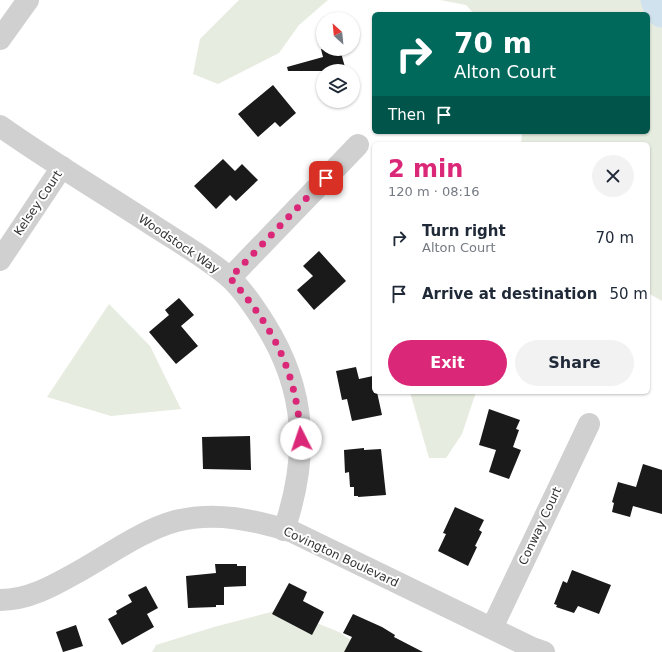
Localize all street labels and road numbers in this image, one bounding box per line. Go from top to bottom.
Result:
street label: Kelsey Court [11,168,65,238]
street label: Woodstock Way [136,212,222,276]
street label: Conway Court [516,485,564,567]
street label: Covington Boulevard [281,524,401,590]

